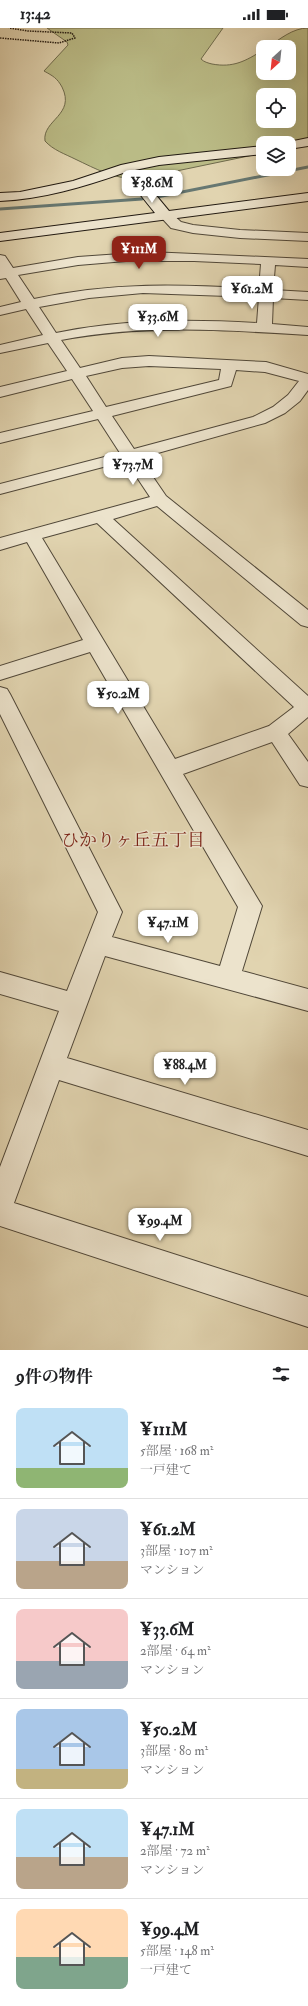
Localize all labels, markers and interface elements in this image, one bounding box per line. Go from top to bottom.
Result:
text: 13:42 [20,5,51,24]
north arrow [256,40,296,80]
map controls [256,40,296,176]
button: locate [256,88,296,128]
button: layers [256,136,296,176]
pin: ¥38.6M [119,170,185,204]
text: ¥38.6M [131,175,173,191]
pin: ¥111M [111,236,167,270]
text: ¥111M [121,241,157,257]
pin: ¥61.2M [219,276,285,310]
text: ¥61.2M [231,281,273,297]
pin: ¥33.6M [125,304,191,338]
text: ¥33.6M [137,309,179,325]
pin: ¥73.7M [100,452,166,486]
text: ¥73.7M [112,457,154,473]
pin: ¥50.2M [85,681,151,715]
text: ¥50.2M [96,686,140,702]
district label: ひかりヶ丘五丁目 [61,829,205,852]
pin: ¥47.1M [135,910,201,944]
text: ¥47.1M [147,915,189,931]
pin: ¥88.4M [152,1052,218,1086]
text: ¥88.4M [163,1057,207,1073]
pin: ¥99.4M [127,1208,193,1242]
text: ¥99.4M [137,1213,183,1229]
icon: filters [270,1363,292,1385]
text: 9件の物件 [16,1366,93,1387]
text: ¥111M [140,1419,187,1440]
icon: home [48,1424,96,1472]
text: 5部屋 · 168 m² [140,1443,213,1459]
text: 一戸建て [140,1462,192,1478]
text: ¥61.2M [140,1519,196,1540]
icon: home [48,1525,96,1573]
text: 3部屋 · 107 m² [140,1543,213,1559]
text: マンション [140,1562,204,1578]
text: ¥33.6M [140,1619,194,1640]
icon: home [48,1625,96,1673]
text: 2部屋 · 64 m² [140,1643,211,1659]
text: マンション [140,1662,204,1678]
text: ¥50.2M [140,1719,197,1740]
icon: home [48,1725,96,1773]
text: 3部屋 · 80 m² [140,1743,208,1759]
text: マンション [140,1762,204,1778]
text: ¥47.1M [140,1819,195,1840]
icon: home [48,1825,96,1873]
text: 2部屋 · 72 m² [140,1843,210,1859]
text: マンション [140,1862,204,1878]
text: ¥99.4M [140,1919,199,1940]
icon: home [48,1925,96,1973]
text: 5部屋 · 148 m² [140,1943,214,1959]
text: 一戸建て [140,1962,192,1978]

